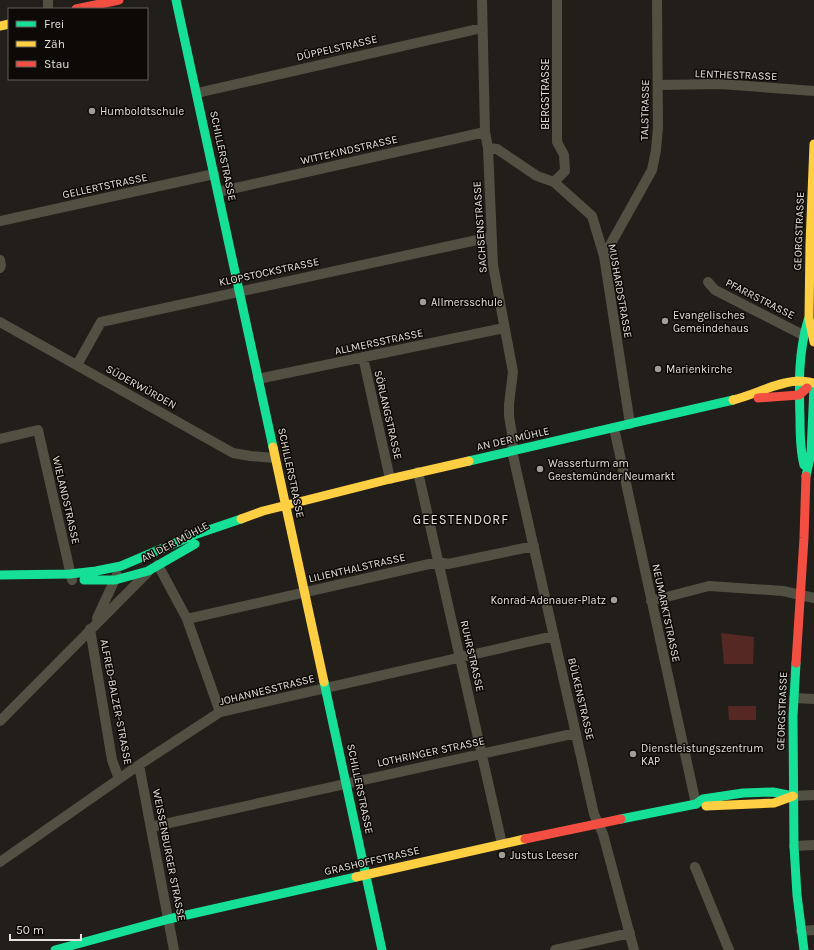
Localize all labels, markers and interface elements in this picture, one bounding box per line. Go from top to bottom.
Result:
legend [8,8,148,80]
text: Frei [44,17,64,31]
street label: DÜPPELSTRASSE [295,31,379,64]
text: Zäh [44,37,65,51]
text: Stau [44,57,70,71]
street label: BERGSTRASSE [539,58,552,130]
street label: LENTHESTRASSE [695,67,777,83]
street label: TALSTRASSE [638,79,652,141]
place label: Humboldtschule [100,105,184,118]
marker: Humboldtschule [87,106,97,116]
street label: SCHILLERSTRASSE [207,110,239,202]
street label: WITTEKINDSTRASSE [299,132,399,168]
street label: GELLERTSTRASSE [61,171,149,201]
street label: SACHSENSTRASSE [470,181,490,273]
street label: GEORGSTRASSE [791,191,807,271]
street label: MUSHARDSTRASSE [605,243,635,339]
street label: KLOPSTOCKSTRASSE [218,255,320,289]
street label: PFARRSTRASSE [723,276,797,322]
place label: Allmersschule [431,296,503,309]
marker: Allmersschule [418,297,428,307]
place label: Evangelisches Gemeindehaus [673,309,749,335]
marker: Evangelisches Gemeindehaus [660,316,670,326]
street label: ALLMERSSTRASSE [334,326,424,358]
street label: SÜDERWÜRDEN [103,361,179,412]
place label: Marienkirche [666,363,733,376]
marker: Marienkirche [653,364,663,374]
street label: SÖRLANGSTRASSE [371,369,406,461]
street label: AN DER MÜHLE [475,423,551,454]
street label: SCHILLERSTRASSE [275,427,307,519]
street label: WIELANDSTRASSE [50,455,82,545]
place label: Wasserturm am Geestemünder Neumarkt [548,457,675,483]
marker: Wasserturm am Geestemünder Neumarkt [535,464,545,474]
district label: GEESTENDORF [413,512,509,527]
street label: AN DER MÜHLE [139,518,211,565]
street label: LILIENTHALSTRASSE [307,551,407,585]
street label: NEUMARKTSTRASSE [649,563,683,663]
place label: Konrad-Adenauer-Platz [490,594,606,607]
marker: Konrad-Adenauer-Platz [609,595,619,605]
street label: RUHRSTRASSE [457,619,487,693]
street label: ALFRED-BALZER-STRASSE [97,638,135,766]
street label: BÜLKENSTRASSE [565,656,598,742]
street label: GEORGSTRASSE [774,671,790,751]
street label: JOHANNESSTRASSE [218,672,316,708]
street label: LOTHRINGER STRASSE [376,734,486,770]
place label: Dienstleistungszentrum KAP [641,742,764,768]
street label: SCHILLERSTRASSE [344,743,376,835]
marker: Dienstleistungszentrum KAP [628,749,638,759]
street label: WEISSENBURGER STRASSE [150,788,188,922]
street label: GRASHOFFSTRASSE [323,844,421,878]
place label: Justus Leeser [510,849,578,862]
marker: Justus Leeser [497,850,507,860]
scale bar [10,916,81,942]
text: 50 m [16,923,44,937]

